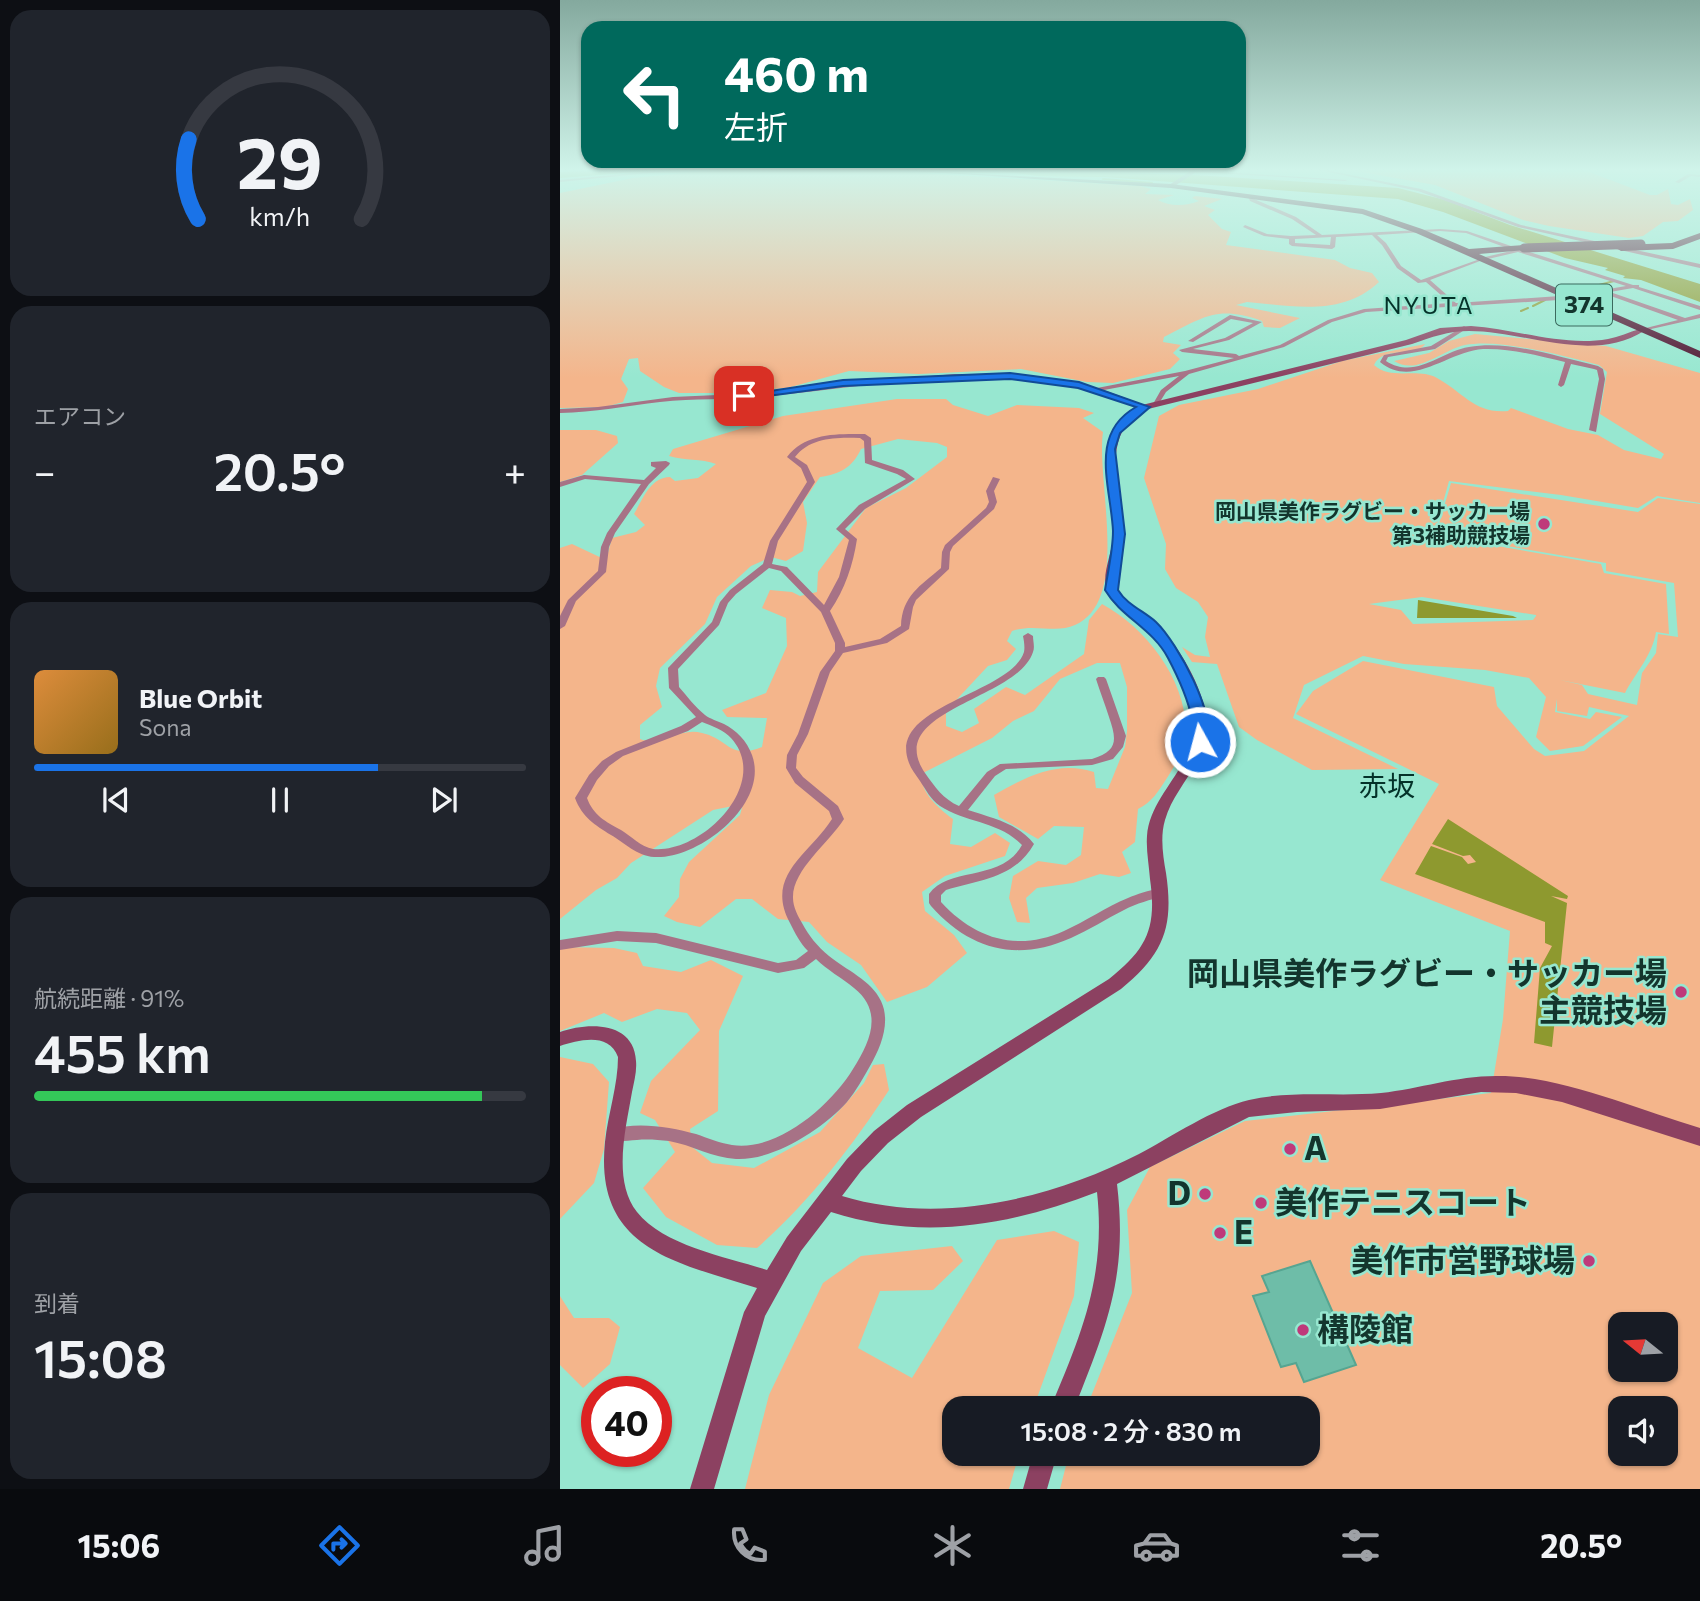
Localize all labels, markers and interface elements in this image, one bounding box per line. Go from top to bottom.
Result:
text: 460 m [724,42,869,102]
icon: left [609,49,700,140]
text: 左折 [724,106,788,146]
text: 29 [237,115,323,204]
text: km/h [250,201,310,231]
road number: 374 [1556,284,1612,326]
district label: NYUTA [1383,290,1475,319]
pin [714,366,774,426]
icon: arrive [725,377,763,415]
text: エアコン [34,402,126,430]
text: 20.5° [214,438,345,502]
text: − [34,447,56,494]
text: + [504,447,526,494]
place label: 岡山県美作ラグビー・サッカー場 第3補助競技場 [1215,498,1530,547]
marker: 岡山県美作ラグビー・サッカー場 第3補助競技場 [1536,516,1552,532]
text: Blue Orbit [139,682,262,713]
position arrow [1163,705,1237,779]
text: Sona [139,713,191,741]
district label: 赤坂 [1359,768,1415,802]
icon: previous [97,781,135,819]
icon: pause [261,781,299,819]
icon: next [425,781,463,819]
place label: 岡山県美作ラグビー・サッカー場 主競技場 [1187,952,1667,1029]
text: 航続距離 · 91% [34,984,184,1012]
marker: 岡山県美作ラグビー・サッカー場 主競技場 [1673,984,1689,1000]
text: 455 km [34,1020,211,1084]
place label: A [1304,1127,1327,1167]
marker: A [1282,1141,1298,1157]
place label: D [1168,1172,1191,1212]
place label: 美作テニスコート [1275,1181,1531,1221]
marker: D [1197,1186,1213,1202]
marker: 美作テニスコート [1253,1195,1269,1211]
place label: E [1234,1211,1253,1251]
marker: E [1212,1225,1228,1241]
place label: 美作市営野球場 [1351,1239,1575,1279]
marker: 美作市営野球場 [1581,1253,1597,1269]
text: 到着 [34,1289,80,1317]
place label: 構陵館 [1317,1308,1413,1348]
north arrow [1608,1312,1678,1382]
map controls [1608,1312,1678,1466]
marker: 構陵館 [1295,1322,1311,1338]
text: 15:08 [34,1325,167,1389]
speed limit sign: 40 [581,1376,672,1467]
button: sound [1608,1396,1678,1466]
text: 15:08 · 2 分 · 830 m [1021,1415,1241,1446]
icon: directions [315,1521,364,1570]
icon: music [520,1521,569,1570]
icon: phone [724,1521,773,1570]
icon: climate [928,1521,977,1570]
icon: car [1132,1521,1181,1570]
icon: filters [1336,1521,1385,1570]
text: 15:06 [78,1525,160,1565]
text: 20.5° [1540,1525,1622,1565]

